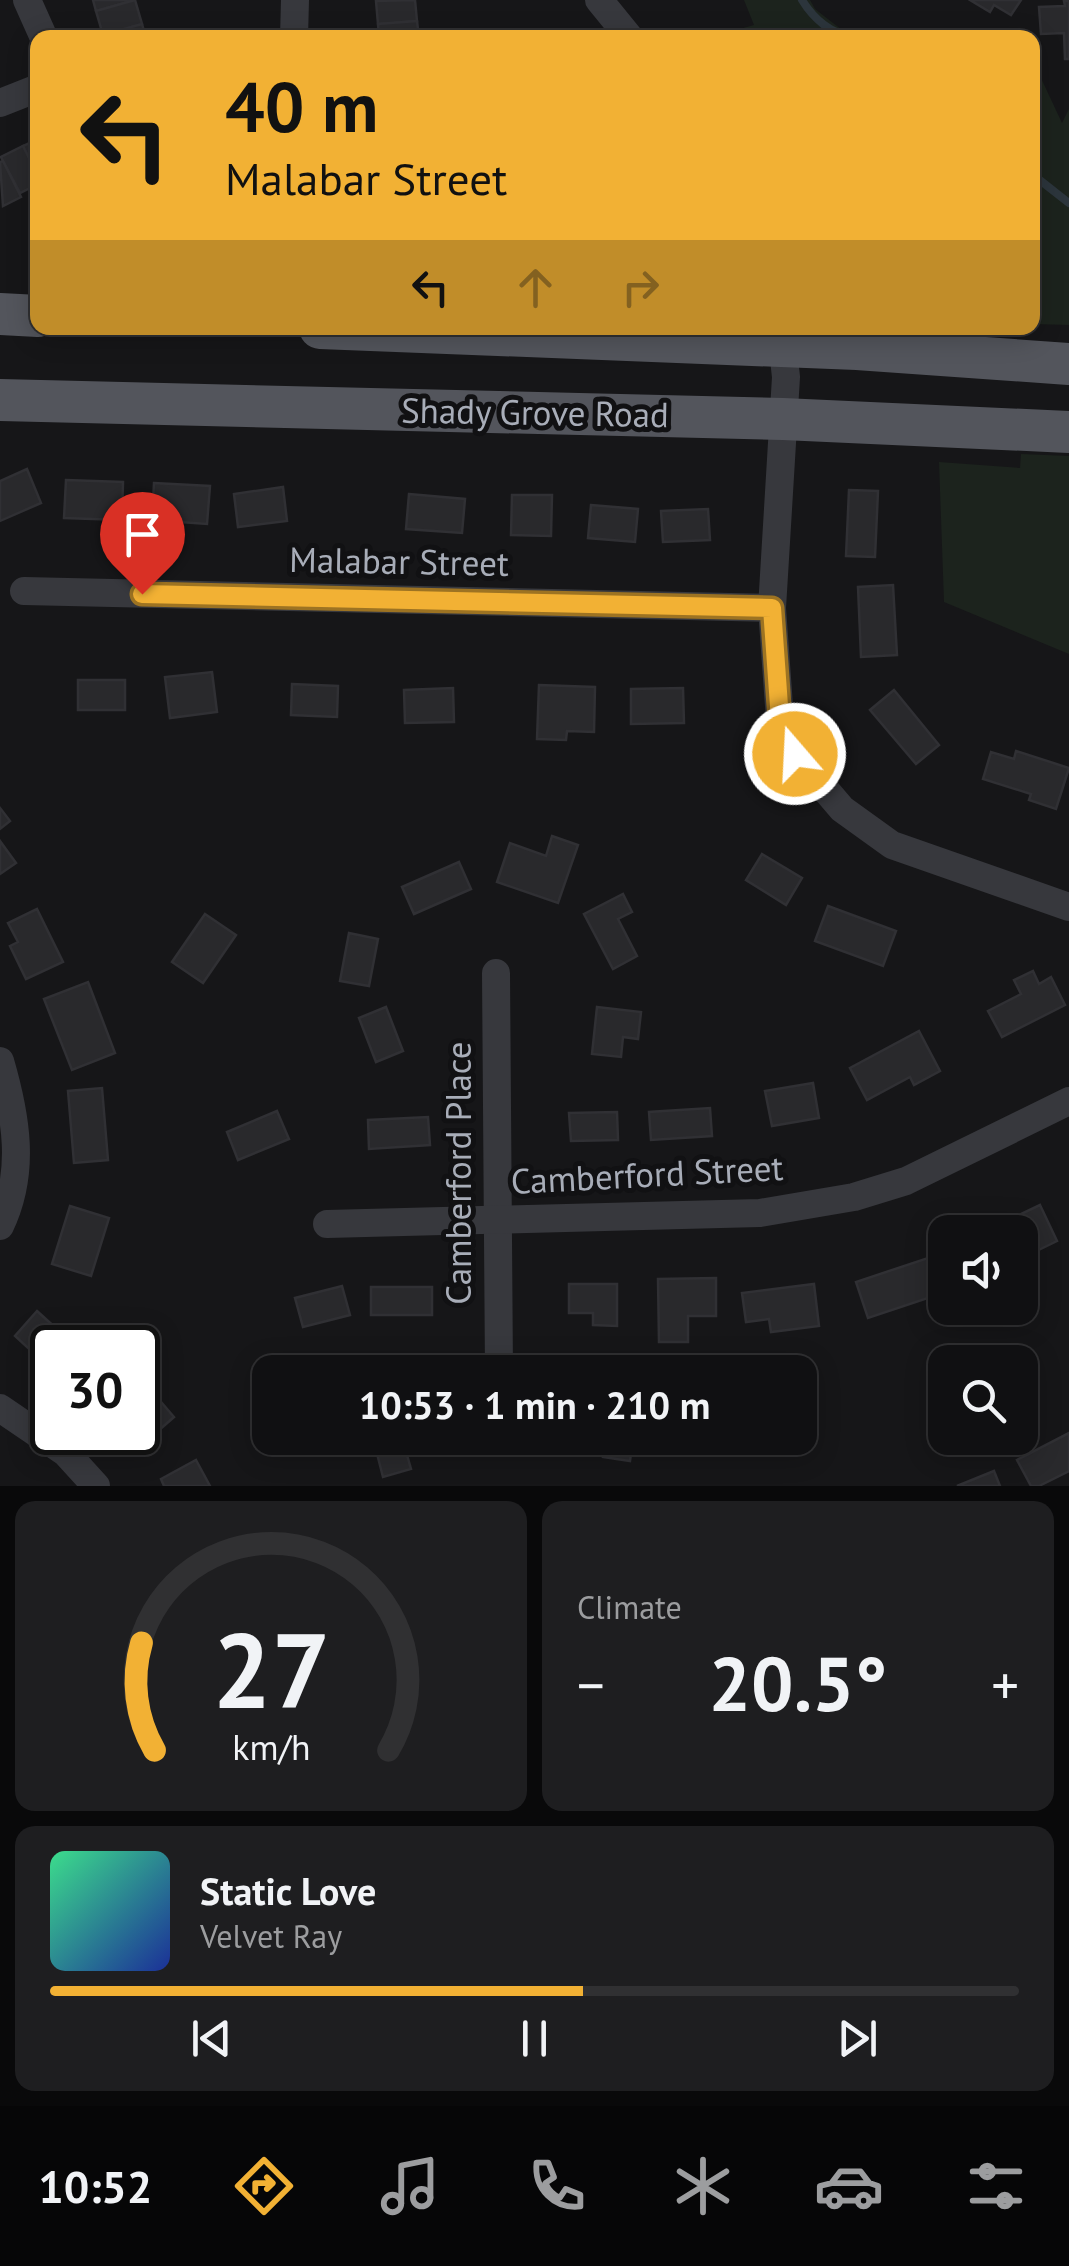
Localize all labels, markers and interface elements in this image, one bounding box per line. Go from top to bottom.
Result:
text: 40 m [225,61,378,151]
icon: left [60,70,190,200]
text: Malabar Street [225,149,507,207]
icon: left [403,260,458,315]
icon: ahead [508,260,563,315]
icon: right [613,260,668,315]
street label: Shady Grove Road [401,387,669,437]
pin [100,492,185,595]
icon: arrive [115,507,170,562]
street label: Malabar Street [289,536,509,586]
position arrow [743,702,847,806]
street label: Camberford Place [435,1041,481,1305]
street label: Camberford Street [510,1144,784,1204]
map controls [928,1215,1038,1455]
button: sound [928,1215,1038,1325]
speed limit sign: 30 [30,1325,160,1455]
button: search [928,1345,1038,1455]
text: 10:53 · 1 min · 210 m [359,1380,710,1429]
text: Climate [577,1586,682,1628]
text: 27 [212,1602,330,1737]
text: 20.5° [709,1635,887,1732]
text: − [577,1649,605,1720]
text: + [991,1649,1019,1720]
text: km/h [232,1724,310,1770]
text: Static Love [200,1866,376,1915]
text: Velvet Ray [200,1915,342,1957]
icon: previous [184,2011,239,2066]
icon: pause [507,2011,562,2066]
icon: next [830,2011,885,2066]
icon: directions [229,2151,299,2221]
icon: music [375,2151,445,2221]
icon: phone [522,2151,592,2221]
icon: climate [668,2151,738,2221]
icon: car [814,2151,884,2221]
icon: filters [961,2151,1031,2221]
text: 10:52 [38,2157,152,2215]

